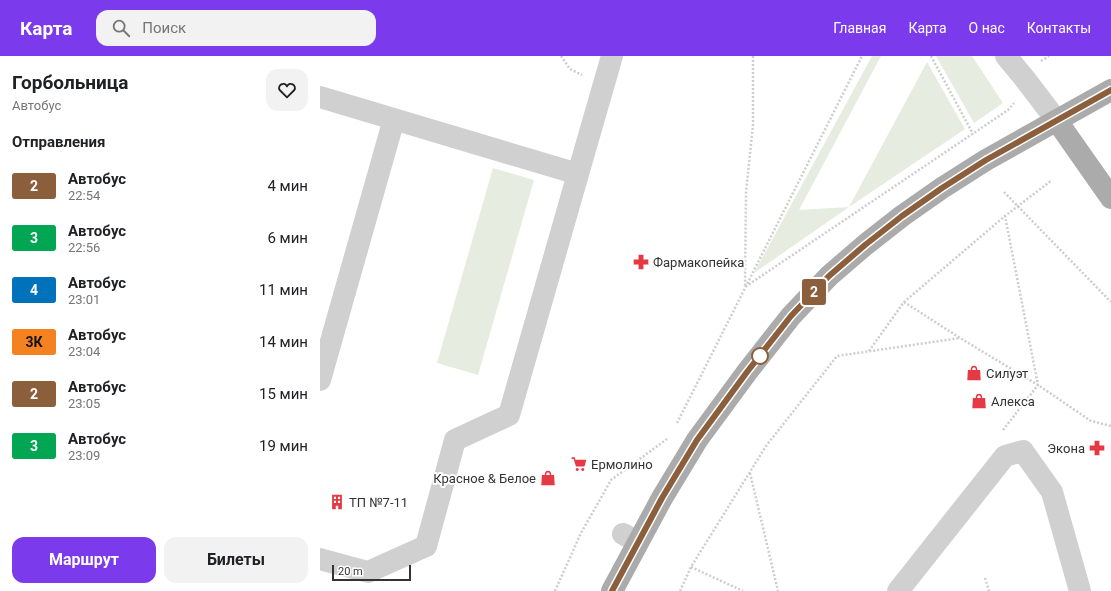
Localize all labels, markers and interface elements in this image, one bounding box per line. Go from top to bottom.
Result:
search box [96,10,376,46]
text: Карта [20,17,72,40]
icon: search [110,17,132,39]
text: Поиск [142,19,186,37]
text: Главная [833,20,886,36]
text: Карта [908,20,947,36]
text: О нас [969,20,1005,36]
text: Контакты [1027,20,1091,36]
button: heart [266,69,308,111]
text: Горбольница [12,71,129,94]
text: Автобус [12,98,61,113]
text: Отправления [12,133,105,151]
text: Автобус [68,170,126,188]
text: 4 мин [267,177,308,195]
text: 2 [30,178,38,194]
text: 22:54 [68,188,100,203]
text: Автобус [68,222,126,240]
text: 6 мин [267,229,308,247]
text: 3 [30,230,38,246]
text: 22:56 [68,240,100,255]
pharmacy icon: Фармакопейка [632,253,650,271]
place label: Фармакопейка [653,255,744,270]
text: Автобус [68,274,126,292]
line badge: 2 [801,279,827,305]
text: 11 мин [259,281,308,299]
text: 4 [30,282,38,298]
text: 2 [810,284,818,300]
text: 23:01 [68,292,100,307]
text: Автобус [68,326,126,344]
text: 14 мин [259,333,308,351]
text: 3К [25,334,43,350]
text: 23:04 [68,344,100,359]
unlabelled marker [751,347,769,365]
shop icon: Силуэт [965,364,983,382]
place label: Силуэт [986,366,1028,381]
text: Автобус [68,378,126,396]
text: 15 мин [259,385,308,403]
text: 2 [30,386,38,402]
shop icon: Алекса [970,392,988,410]
place label: Алекса [991,394,1035,409]
text: 23:05 [68,396,100,411]
text: Автобус [68,430,126,448]
text: 19 мин [259,437,308,455]
text: 3 [30,438,38,454]
pharmacy icon: Экона [1088,439,1106,457]
place label: Экона [1047,441,1085,456]
text: 23:09 [68,448,100,463]
supermarket icon: Ермолино [570,455,588,473]
place label: Ермолино [591,457,653,472]
shop icon: Красное & Белое [539,469,557,487]
place label: Красное & Белое [433,471,536,486]
building icon: ТП №7-11 [328,493,346,511]
place label: ТП №7-11 [349,495,408,510]
button: Маршрут [12,537,156,583]
button: Билеты [164,537,308,583]
scale bar [332,563,411,582]
text: 20 m [338,565,363,578]

